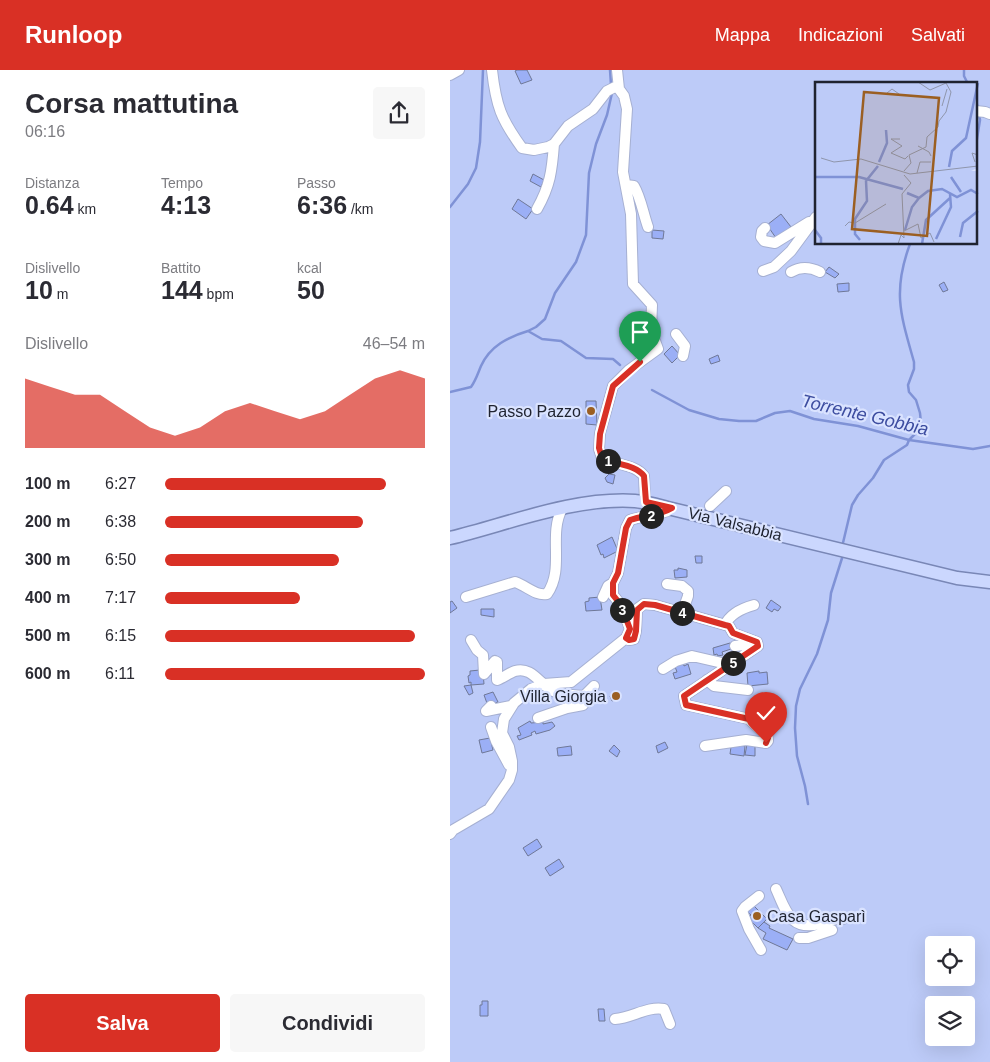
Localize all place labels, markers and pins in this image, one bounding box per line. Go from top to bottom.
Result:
pin [619,311,661,362]
place label: Passo Pazzo [488,403,581,420]
marker: Passo Pazzo [585,405,597,417]
pin: 1 [596,448,620,474]
pin: 2 [638,504,664,528]
pin: 3 [610,598,634,622]
pin: 4 [670,600,694,626]
pin: 5 [720,650,746,676]
place label: Villa Giorgia [520,688,606,705]
marker: Villa Giorgia [610,690,622,702]
pin [745,692,787,743]
place label: Casa Gasparì [767,908,866,925]
marker: Casa Gasparì [751,910,763,922]

